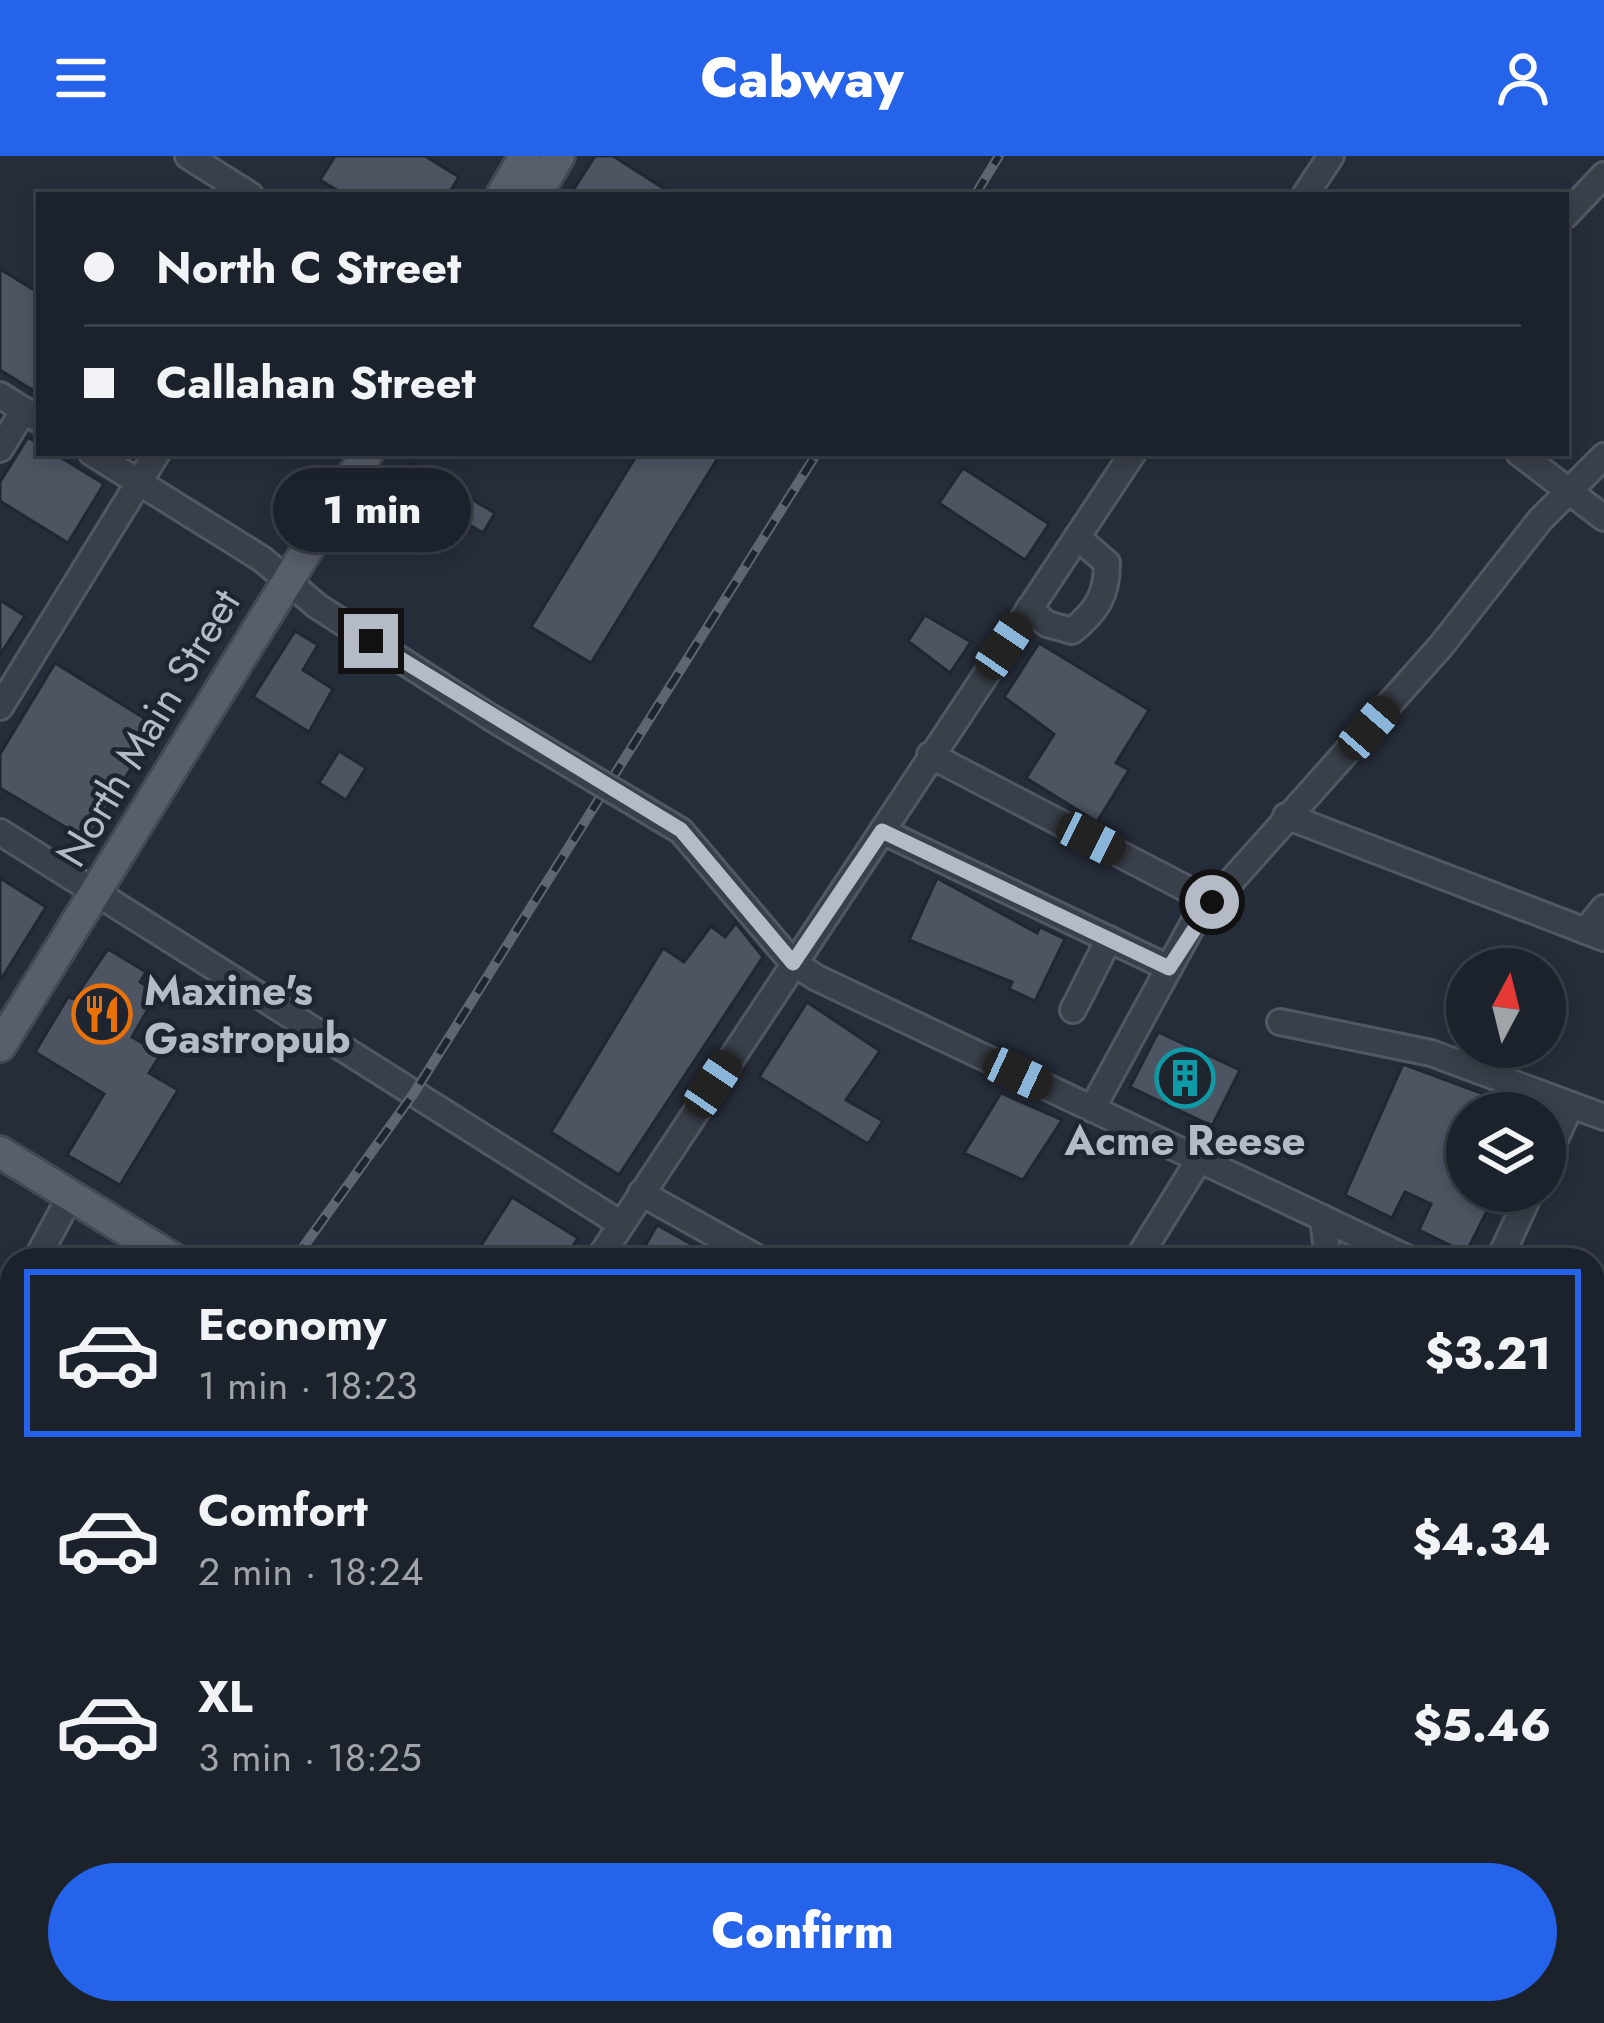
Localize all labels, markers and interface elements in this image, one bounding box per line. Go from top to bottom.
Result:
text: Cabway [701,39,903,117]
icon: menu [48,45,114,111]
icon: person [1490,45,1556,111]
text: North C Street [156,235,461,300]
text: Callahan Street [156,350,476,415]
callout: 1 min [272,467,470,551]
text: 1 min [323,481,421,538]
street label: North Main Street [41,577,255,879]
car [969,606,1039,686]
route end [344,614,398,668]
car [1332,689,1406,767]
car [1051,807,1131,871]
route start [1185,875,1239,929]
north arrow [1446,948,1566,1068]
map controls [1446,948,1566,1212]
place label: Maxine's Gastropub [144,960,351,1069]
restaurant icon: Maxine's Gastropub [71,983,133,1045]
car [978,1042,1058,1106]
car [678,1044,748,1124]
building icon: Acme Reese [1154,1047,1216,1109]
button: layers [1446,1092,1566,1212]
place label: Acme Reese [1063,1110,1306,1171]
text: Economy [198,1292,386,1357]
icon: car [54,1299,162,1407]
text: $3.21 [1425,1321,1551,1386]
text: 1 min · 18:23 [198,1357,417,1414]
text: Comfort [198,1478,368,1543]
icon: car [54,1485,162,1593]
text: $4.34 [1413,1507,1551,1572]
text: 2 min · 18:24 [198,1543,424,1600]
text: XL [198,1664,253,1729]
icon: car [54,1671,162,1779]
text: $5.46 [1413,1693,1551,1758]
text: 3 min · 18:25 [198,1729,422,1786]
button: Confirm [48,1863,1557,2001]

